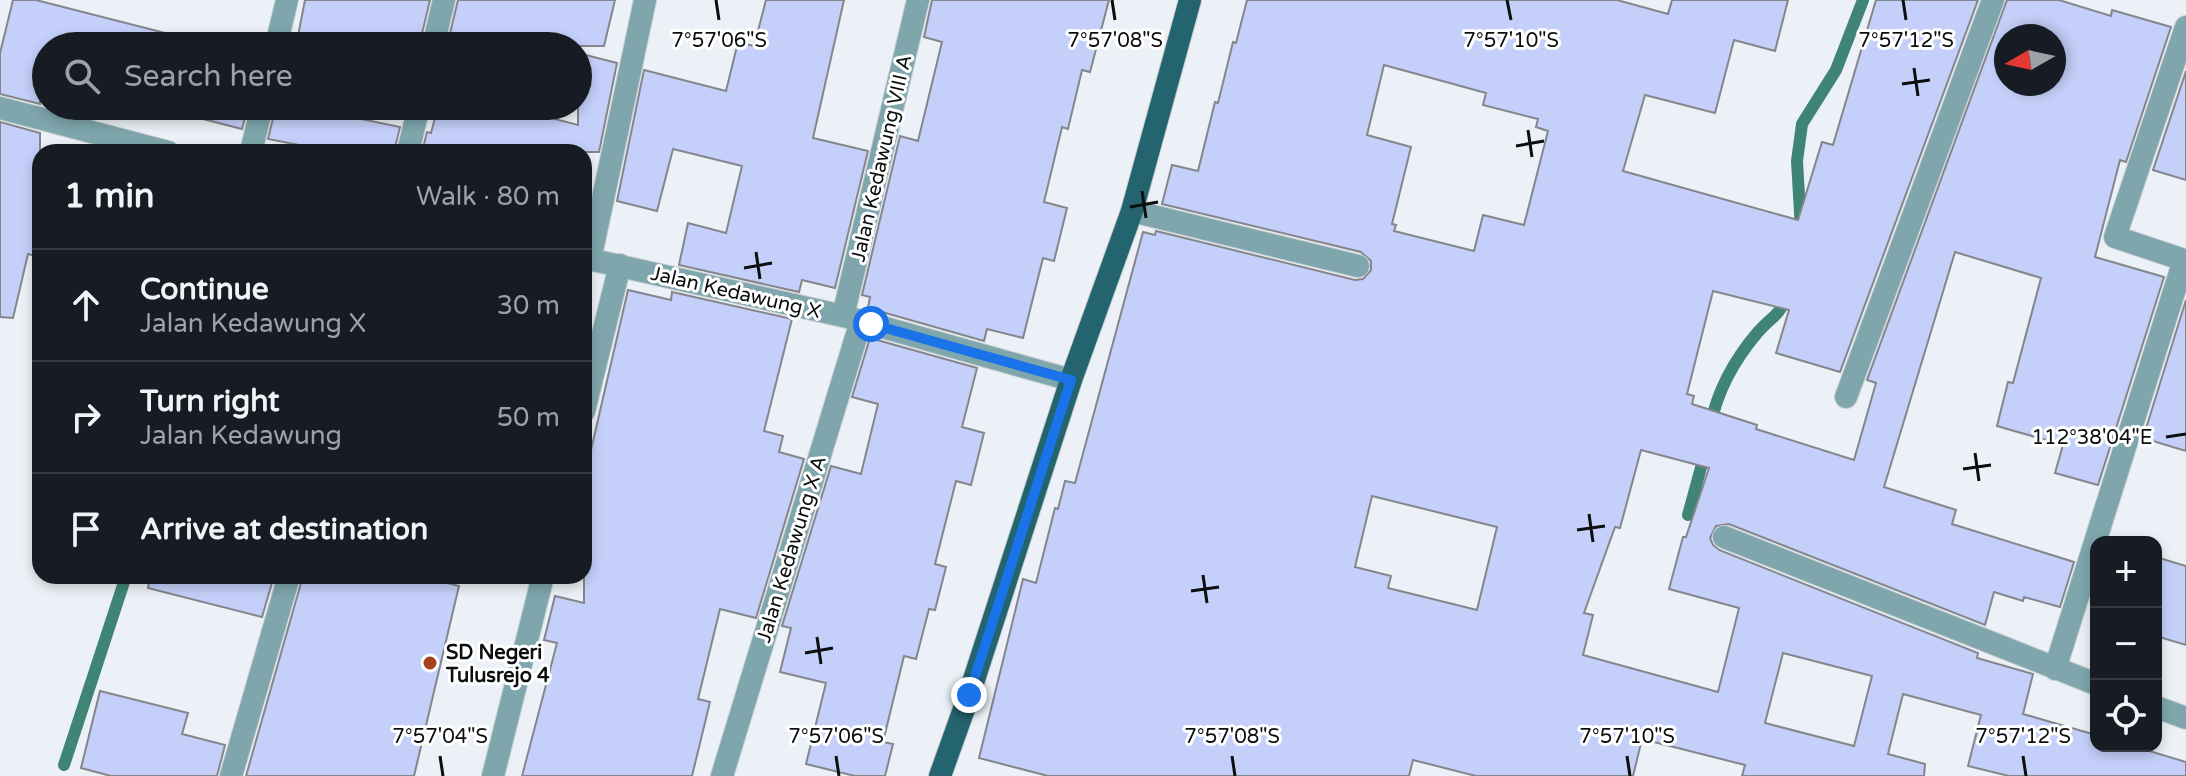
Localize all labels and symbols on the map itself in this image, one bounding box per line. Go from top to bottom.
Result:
north arrow [1994,24,2066,96]
text: 7°57'06"S [671,29,767,53]
text: 7°57'08"S [1067,29,1163,53]
text: 7°57'10"S [1463,29,1559,53]
text: 7°57'12"S [1858,29,1954,53]
street label: Jalan Kedawung VIII A [846,52,917,264]
street label: Jalan Kedawung X [648,262,823,324]
route start [853,306,889,342]
text: 112°38'04"E [2032,426,2152,450]
street label: Jalan Kedawung X A [752,453,832,646]
place label: SD Negeri Tulusrejo 4 [445,641,550,688]
marker: SD Negeri Tulusrejo 4 [421,654,439,672]
route end [951,677,987,713]
text: 7°57'04"S [392,725,488,749]
text: 7°57'06"S [788,725,884,749]
text: 7°57'08"S [1184,725,1280,749]
text: 7°57'10"S [1579,725,1675,749]
text: 7°57'12"S [1975,725,2071,749]

